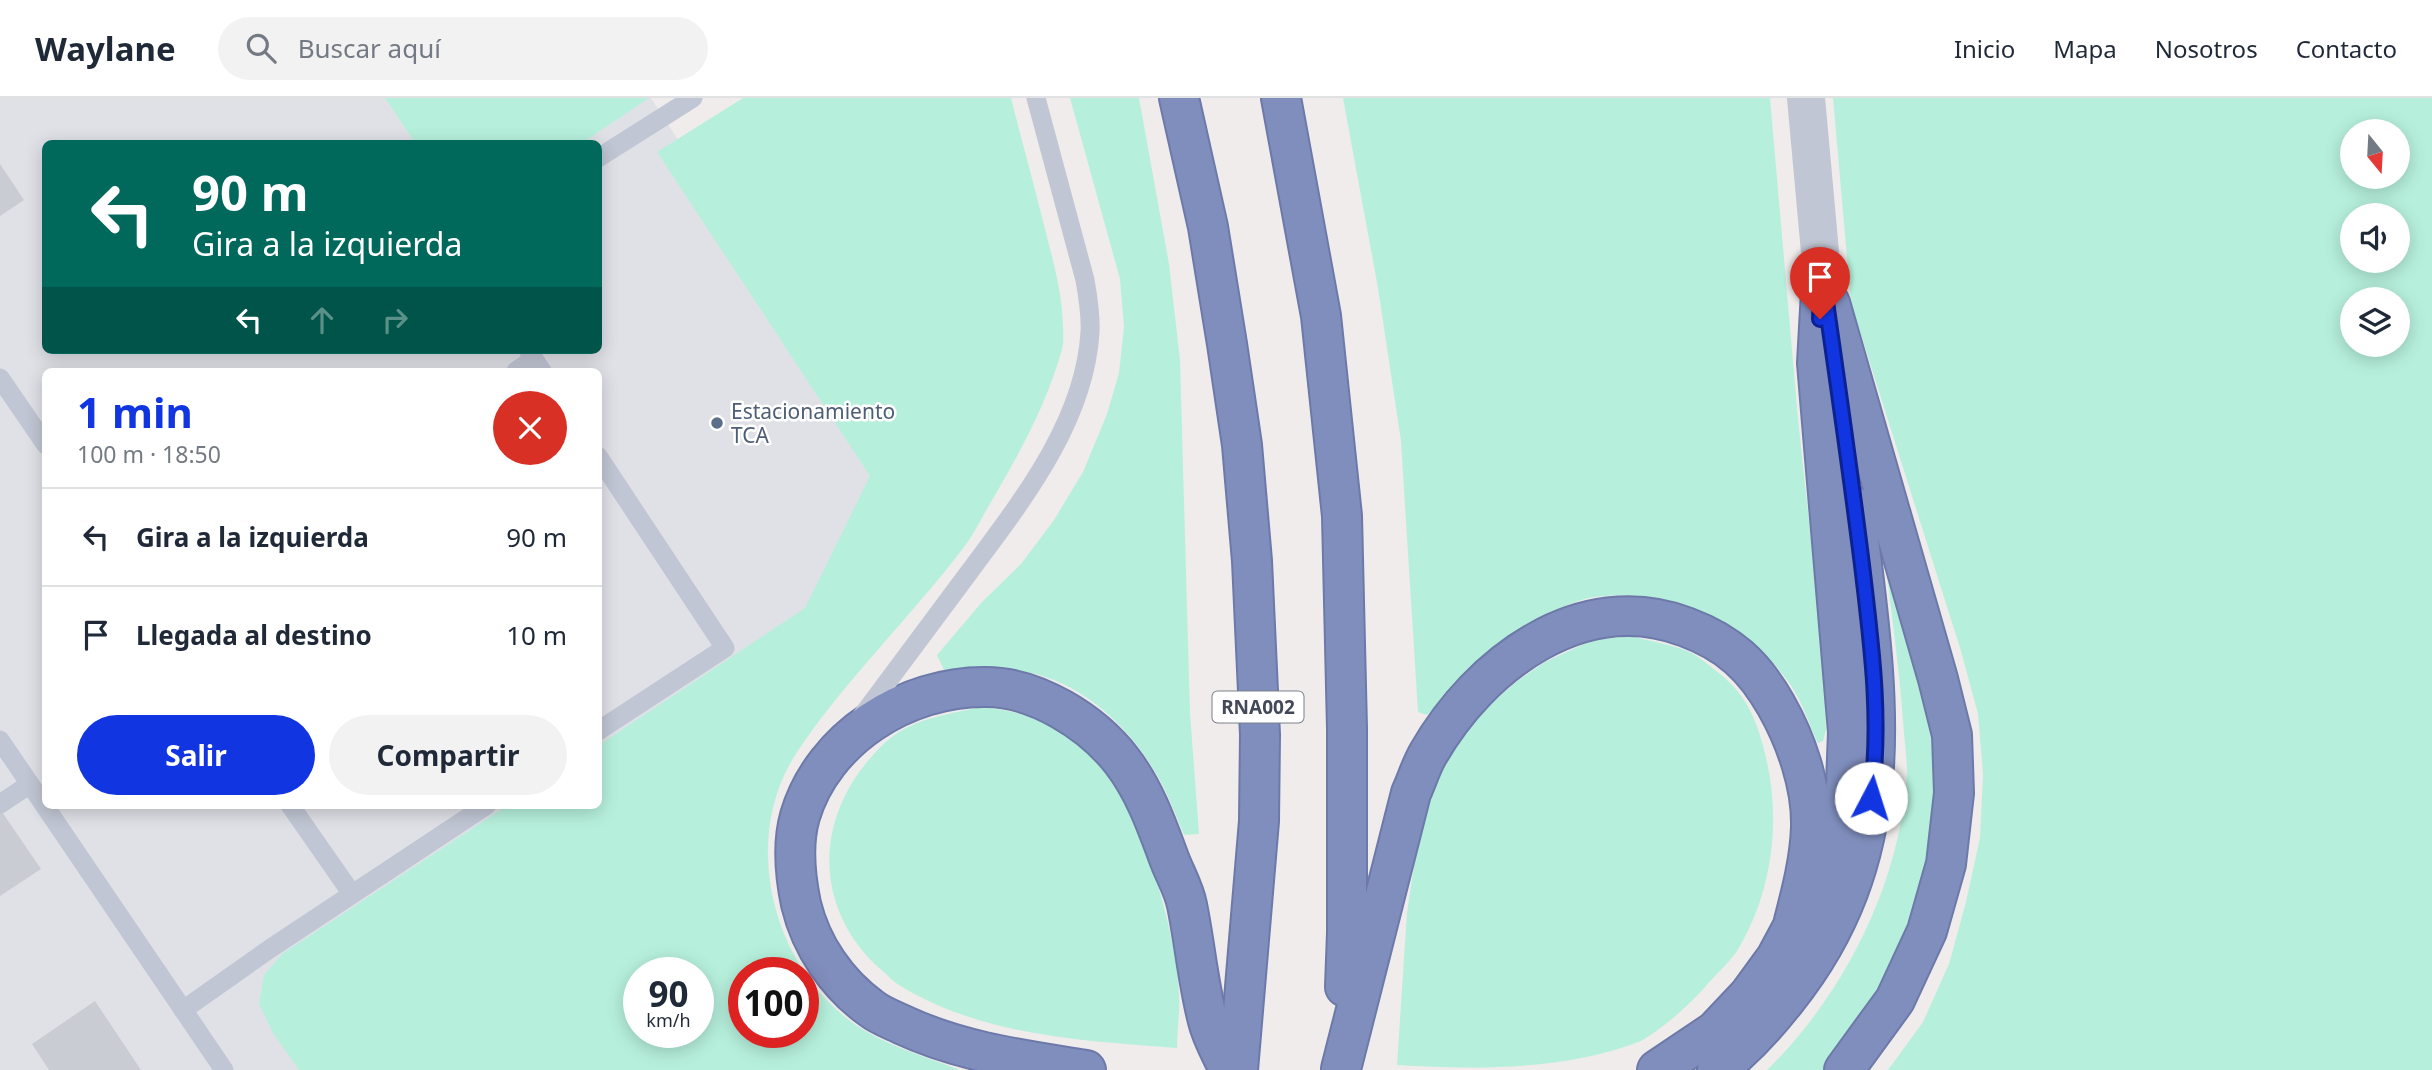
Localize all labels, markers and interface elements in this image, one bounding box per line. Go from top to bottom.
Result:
search box [218,17,708,80]
text: Waylane [35,26,176,71]
icon: search [242,29,280,67]
text: Buscar aquí [298,30,441,66]
text: Inicio [1954,32,2015,65]
text: Mapa [2053,32,2117,65]
text: Nosotros [2155,32,2258,65]
text: Contacto [2296,32,2397,65]
north arrow [2340,119,2410,189]
map controls [2340,119,2410,357]
text: 90 m [192,159,309,225]
icon: left [77,168,168,259]
button: sound [2340,203,2410,273]
text: Gira a la izquierda [192,222,462,265]
pin [1790,247,1850,319]
icon: arrive [1801,258,1839,296]
button: layers [2340,287,2410,357]
icon: left [230,301,268,339]
icon: ahead [303,301,341,339]
icon: right [376,301,414,339]
text: 1 min [77,383,193,440]
button: close [493,391,567,465]
place label: Estacionamiento TCA [731,397,895,449]
marker: Estacionamiento TCA [709,415,725,431]
text: 100 m · 18:50 [77,438,221,470]
icon: left [77,518,115,556]
text: Gira a la izquierda [136,519,369,555]
text: 90 m [506,519,567,555]
icon: arrive [77,616,115,654]
text: Llegada al destino [136,617,372,653]
text: 10 m [506,617,567,653]
road number: RNA002 [1212,692,1304,722]
button: Salir [77,715,315,795]
button: Compartir [329,715,567,795]
position arrow [1834,761,1908,835]
speed limit sign: 100 [728,957,819,1048]
text: 90 [648,970,689,1017]
text: km/h [646,1008,691,1032]

